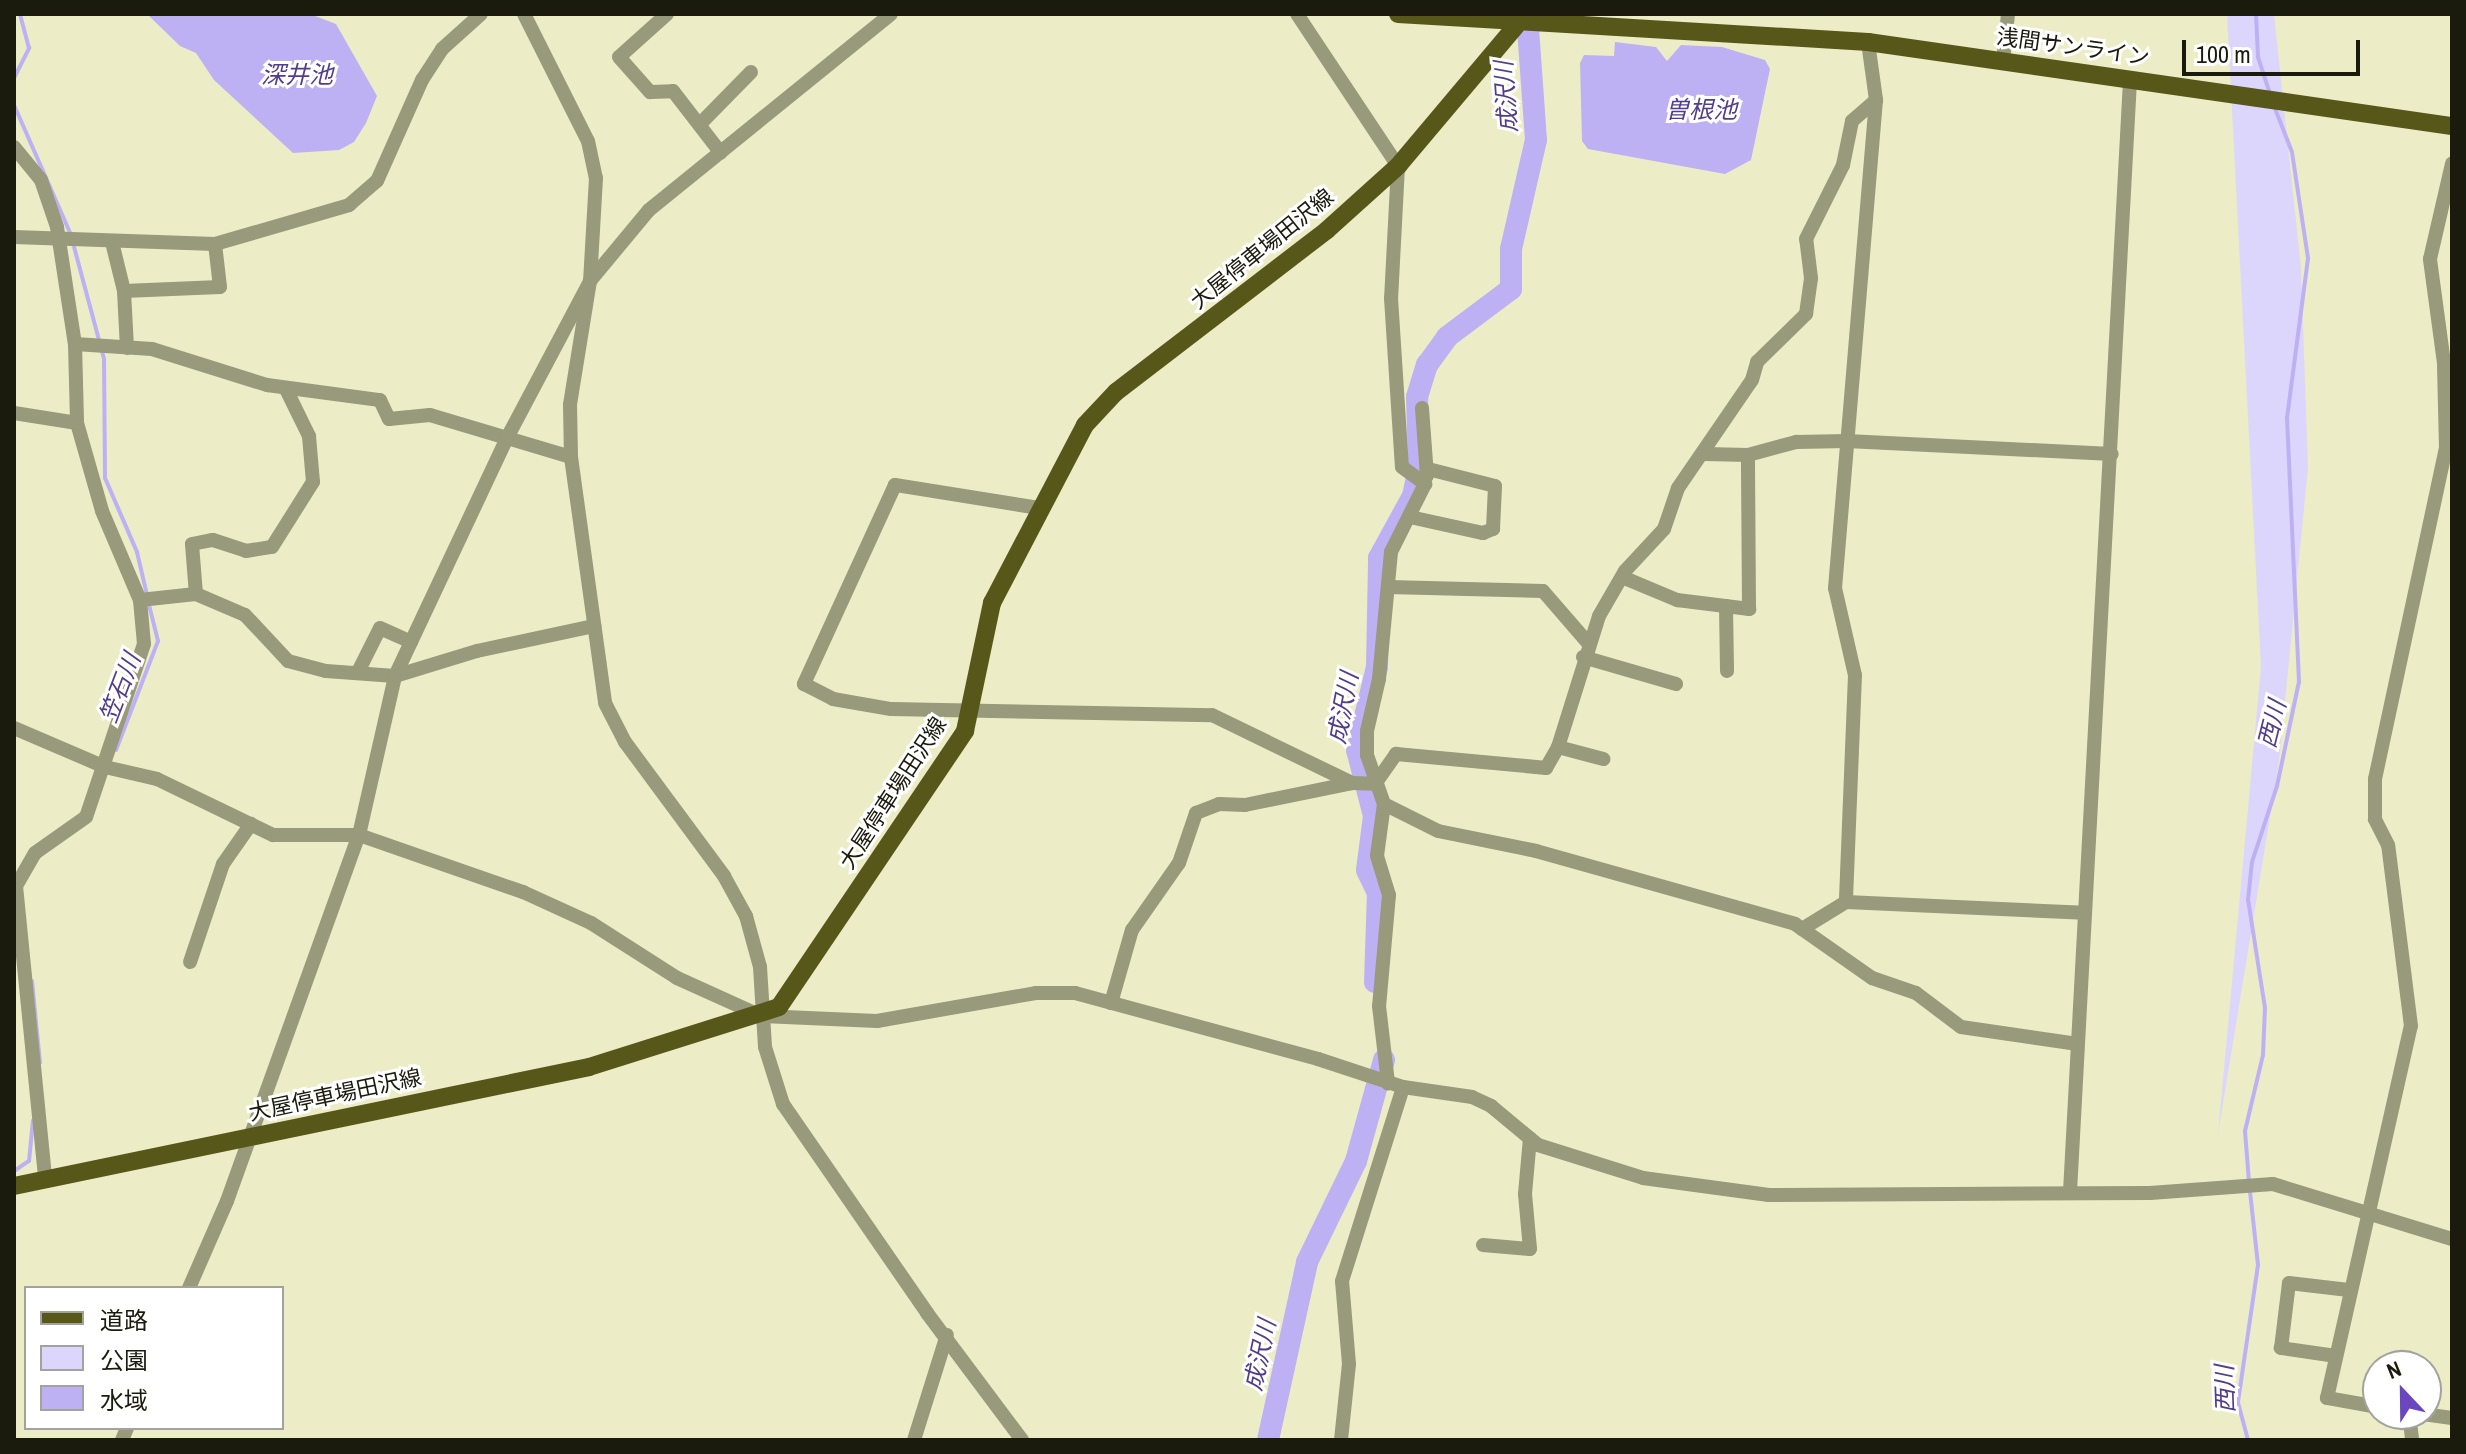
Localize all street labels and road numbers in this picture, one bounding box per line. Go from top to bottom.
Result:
street label: 浅間サンライン [1995,23,2151,71]
street label: 大屋停車場田沢線 [1185,183,1339,315]
street label: 大屋停車場田沢線 [834,712,952,874]
street label: 大屋停車場田沢線 [246,1064,424,1126]

